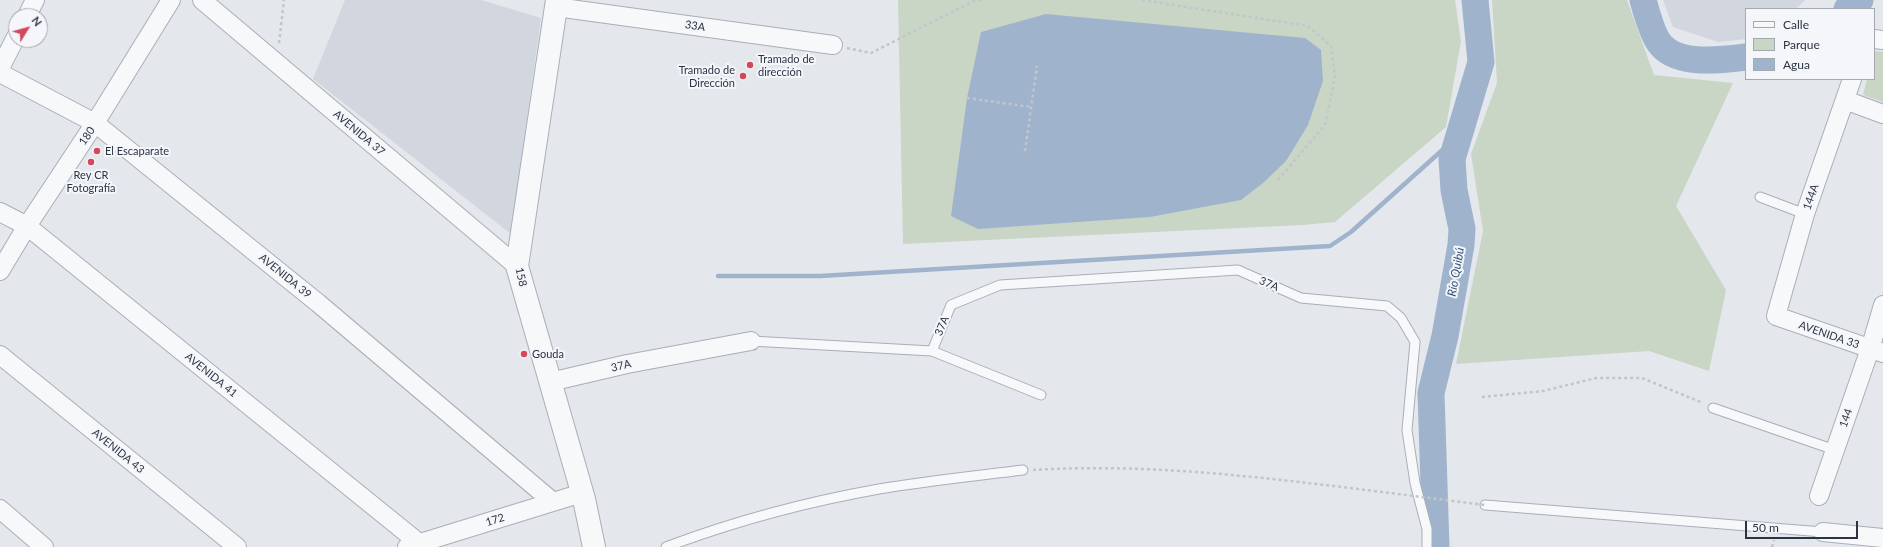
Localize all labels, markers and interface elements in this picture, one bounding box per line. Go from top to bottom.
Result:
north arrow [8,8,48,48]
legend [1745,8,1875,80]
text: N [29,14,45,28]
text: Calle [1783,17,1809,32]
street label: 33A [684,18,706,34]
text: Parque [1783,37,1820,52]
place label: Tramado de dirección [758,52,814,78]
text: Agua [1783,57,1810,72]
marker: Tramado de dirección [745,60,755,70]
place label: Tramado de Dirección [679,63,735,89]
marker: Tramado de Dirección [738,71,748,81]
street label: AVENIDA 37 [331,108,387,158]
street label: 180 [76,124,98,148]
place label: El Escaparate [105,144,169,158]
marker: El Escaparate [92,146,102,156]
marker: Rey CR Fotografía [86,157,96,167]
place label: Rey CR Fotografía [67,168,115,194]
street label: 144A [1800,182,1822,212]
water label: Río Quibú [1445,246,1467,298]
street label: AVENIDA 39 [256,251,314,301]
street label: 158 [512,266,530,288]
street label: 37A [1257,274,1281,294]
street label: 37A [932,314,952,338]
street label: AVENIDA 33 [1797,318,1861,352]
place label: Gouda [532,347,564,361]
marker: Gouda [519,349,529,359]
street label: AVENIDA 41 [182,350,240,400]
street label: 37A [610,357,632,375]
street label: 144 [1837,407,1855,429]
street label: AVENIDA 43 [89,426,147,476]
street label: 172 [484,511,506,529]
scale bar [1747,513,1860,539]
text: 50 m [1752,520,1779,535]

